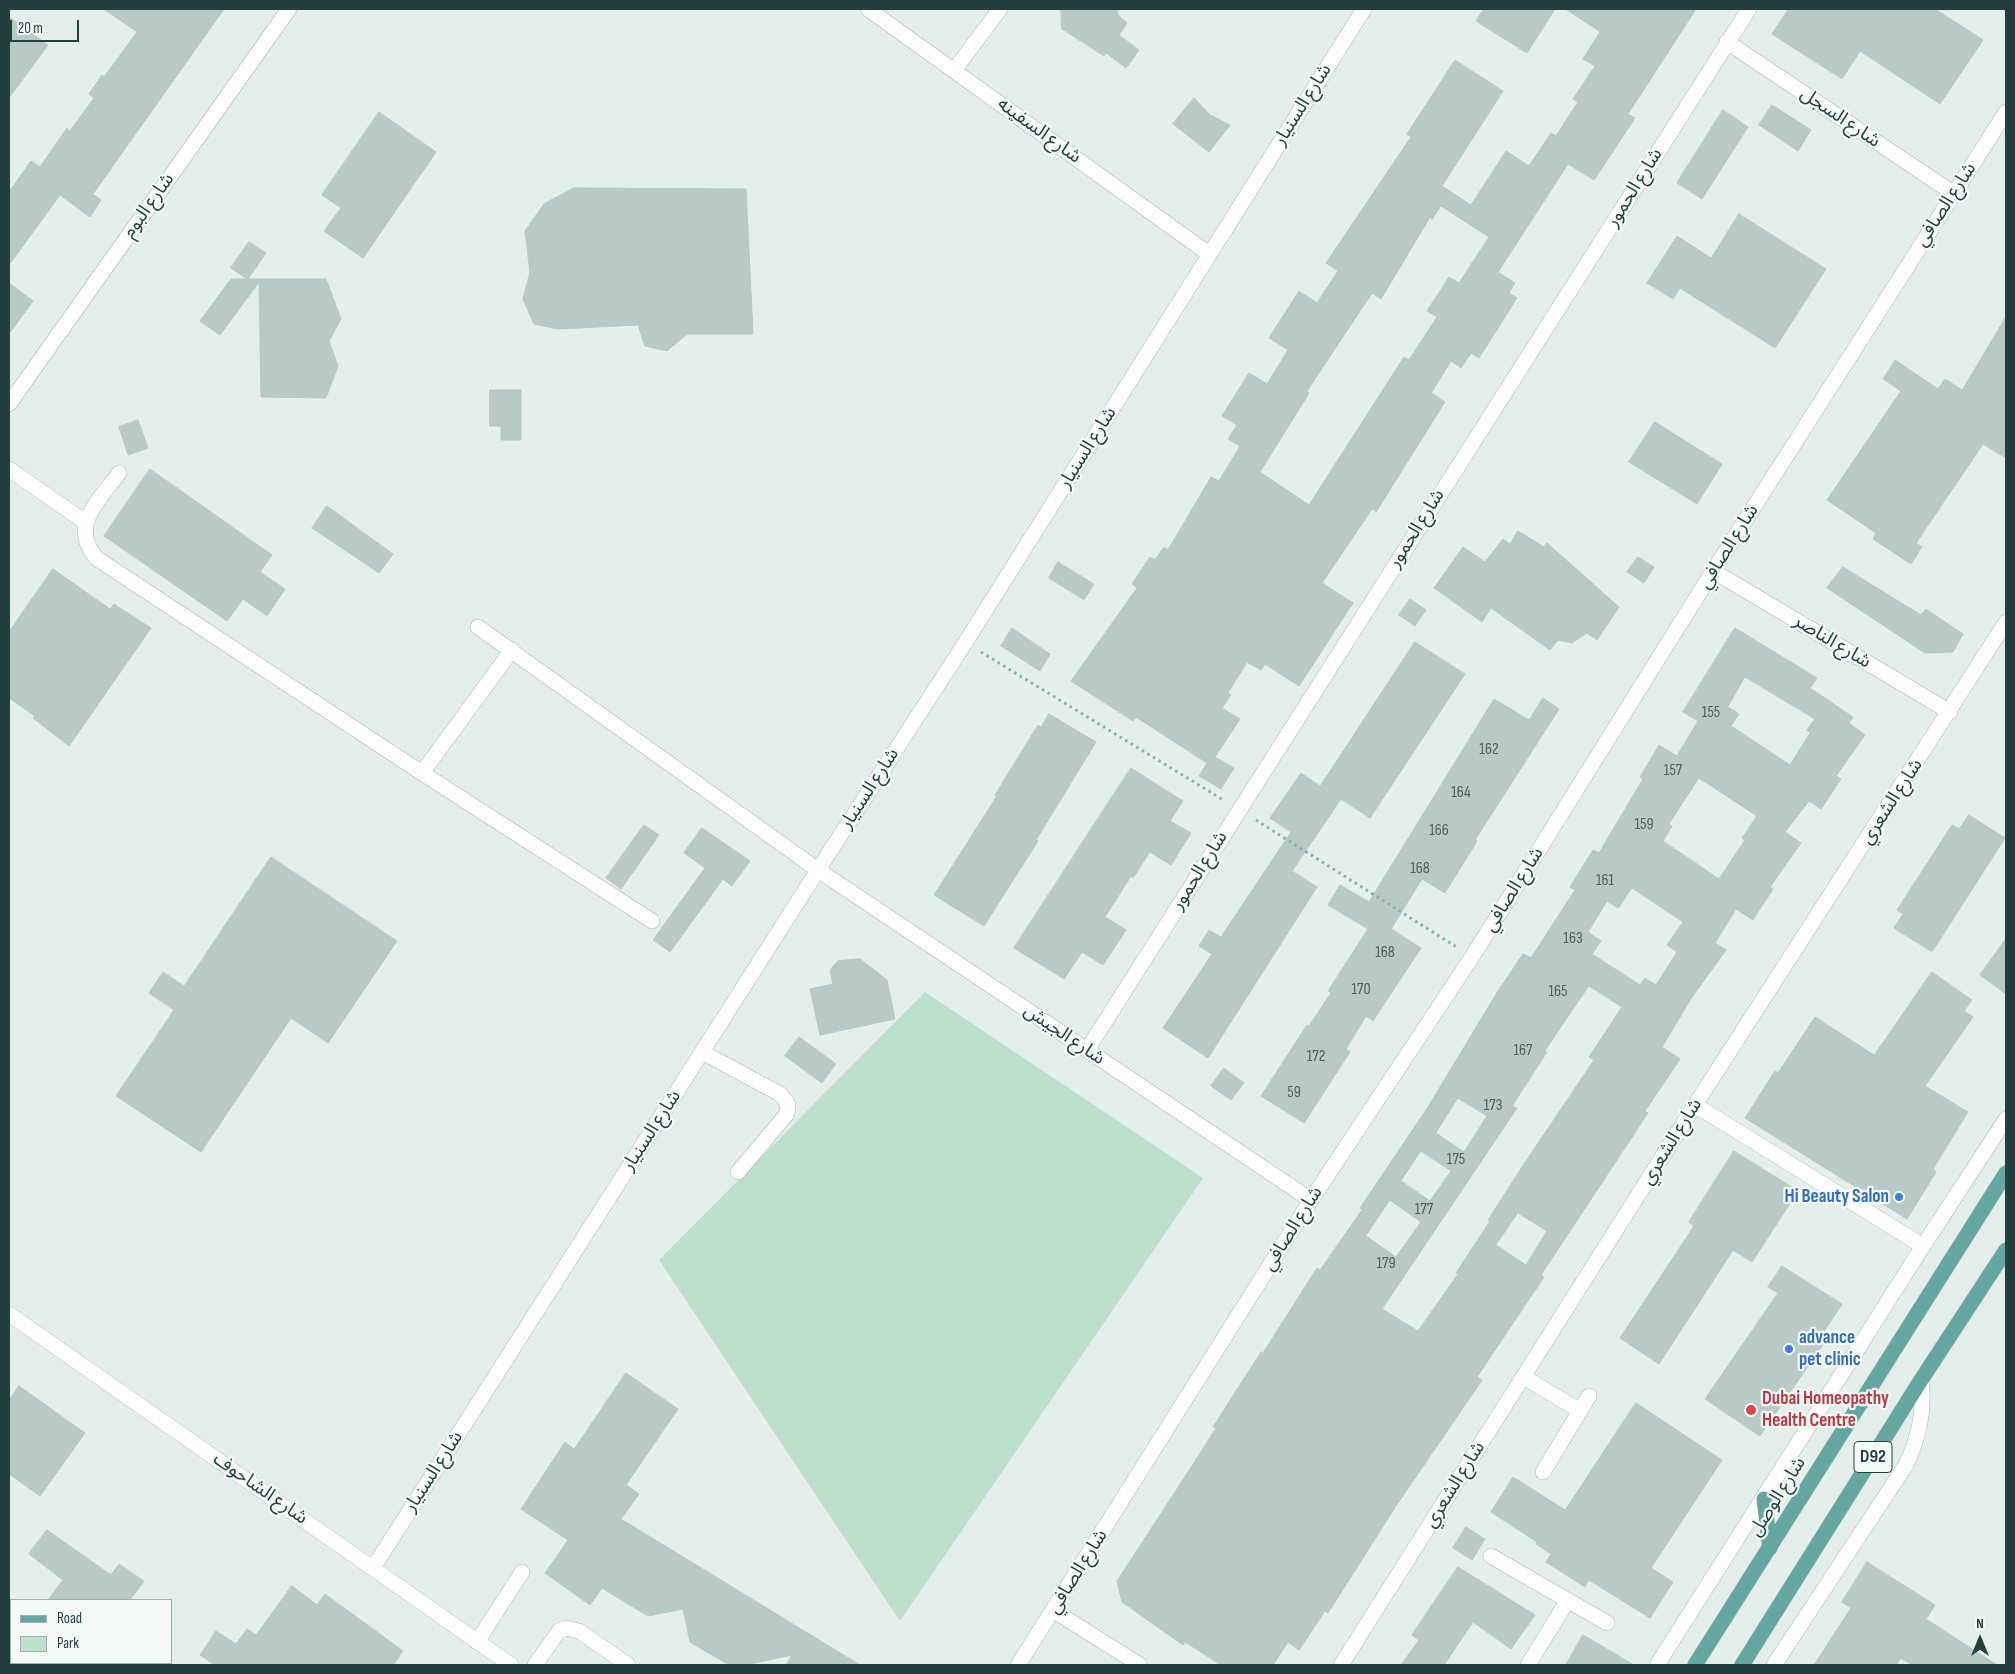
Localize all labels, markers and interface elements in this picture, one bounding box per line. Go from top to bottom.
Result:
scale bar [12,10,81,42]
text: 20 m [18,19,43,38]
street label: شارع السنيار [1269,60,1337,150]
street label: شارع السجل [1796,83,1884,153]
street label: شارع السفينه [993,93,1085,169]
street label: شارع الحمور [1602,144,1668,232]
street label: شارع الصافي [1910,159,1982,251]
street label: شارع البوم [118,169,180,243]
street label: شارع السنيار [1054,403,1122,493]
street label: شارع الحمور [1384,485,1450,573]
street label: شارع الصافي [1694,500,1764,594]
street label: شارع الناصر [1789,610,1875,674]
house number: 155 [1702,703,1720,723]
house number: 162 [1479,740,1499,760]
street label: شارع السنيار [835,744,905,834]
street label: شارع الشعري [1856,755,1928,849]
house number: 157 [1664,761,1682,781]
house number: 164 [1451,783,1471,803]
house number: 159 [1634,815,1654,835]
house number: 166 [1429,821,1449,841]
street label: شارع الحمور [1167,827,1233,915]
street label: شارع الصافي [1479,843,1549,937]
house number: 168 [1410,859,1430,879]
house number: 161 [1596,871,1614,891]
house number: 163 [1563,929,1583,949]
house number: 168 [1375,943,1395,963]
house number: 170 [1351,980,1371,1000]
house number: 165 [1548,982,1568,1002]
street label: شارع الجيش [1019,1000,1109,1070]
house number: 167 [1513,1041,1533,1061]
house number: 172 [1307,1047,1325,1067]
house number: 59 [1287,1083,1301,1103]
street label: شارع السنيار [617,1086,687,1176]
street label: شارع الشعري [1636,1095,1708,1189]
house number: 173 [1484,1096,1502,1116]
house number: 175 [1447,1150,1465,1170]
street label: شارع الصافي [1258,1182,1328,1276]
place label: Hi Beauty Salon [1785,1186,1889,1208]
marker: Hi Beauty Salon [1893,1191,1905,1203]
house number: 177 [1415,1200,1433,1220]
house number: 179 [1376,1254,1396,1274]
place label: advance pet clinic [1799,1327,1861,1371]
marker: advance pet clinic [1783,1343,1795,1355]
place label: Dubai Homeopathy Health Centre [1762,1388,1889,1432]
marker: Dubai Homeopathy Health Centre [1744,1403,1758,1417]
street label: شارع السنيار [399,1427,469,1517]
street label: شارع الشعري [1419,1438,1491,1532]
road number: D92 [1854,1441,1892,1472]
street label: شارع الشاحوف [208,1448,312,1530]
street label: شارع الوصل [1745,1453,1811,1541]
street label: شارع الصافي [1043,1525,1113,1619]
legend [10,1599,172,1664]
text: Road [57,1609,82,1628]
north arrow [1955,1614,2005,1664]
text: N [1976,1615,1984,1632]
text: Park [57,1634,79,1653]

